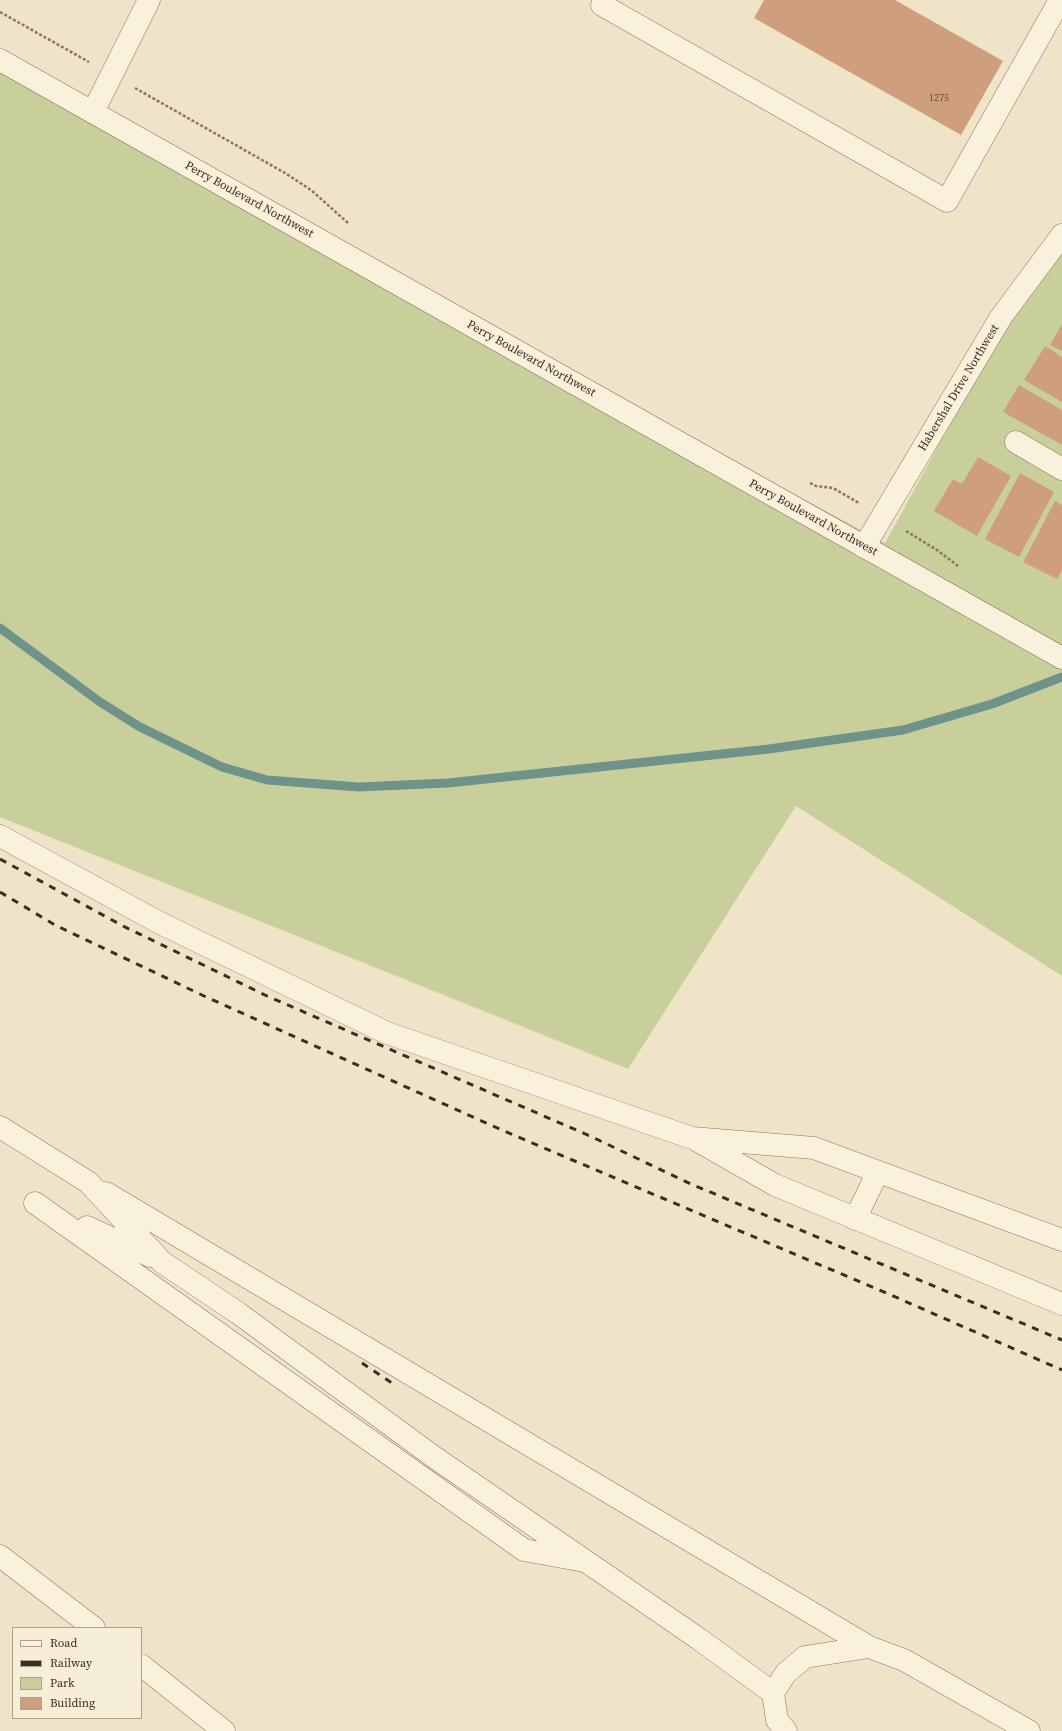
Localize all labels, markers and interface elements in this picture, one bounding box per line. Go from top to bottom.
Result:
house number: 1275 [929,92,949,104]
street label: Perry Boulevard Northwest [182,159,316,241]
street label: Perry Boulevard Northwest [464,318,598,400]
street label: Habershal Drive Northwest [915,322,1003,454]
street label: Perry Boulevard Northwest [746,477,880,559]
legend [12,1627,142,1719]
text: Road [50,1635,77,1651]
text: Railway [50,1655,92,1671]
text: Park [50,1675,75,1691]
text: Building [50,1695,95,1711]

